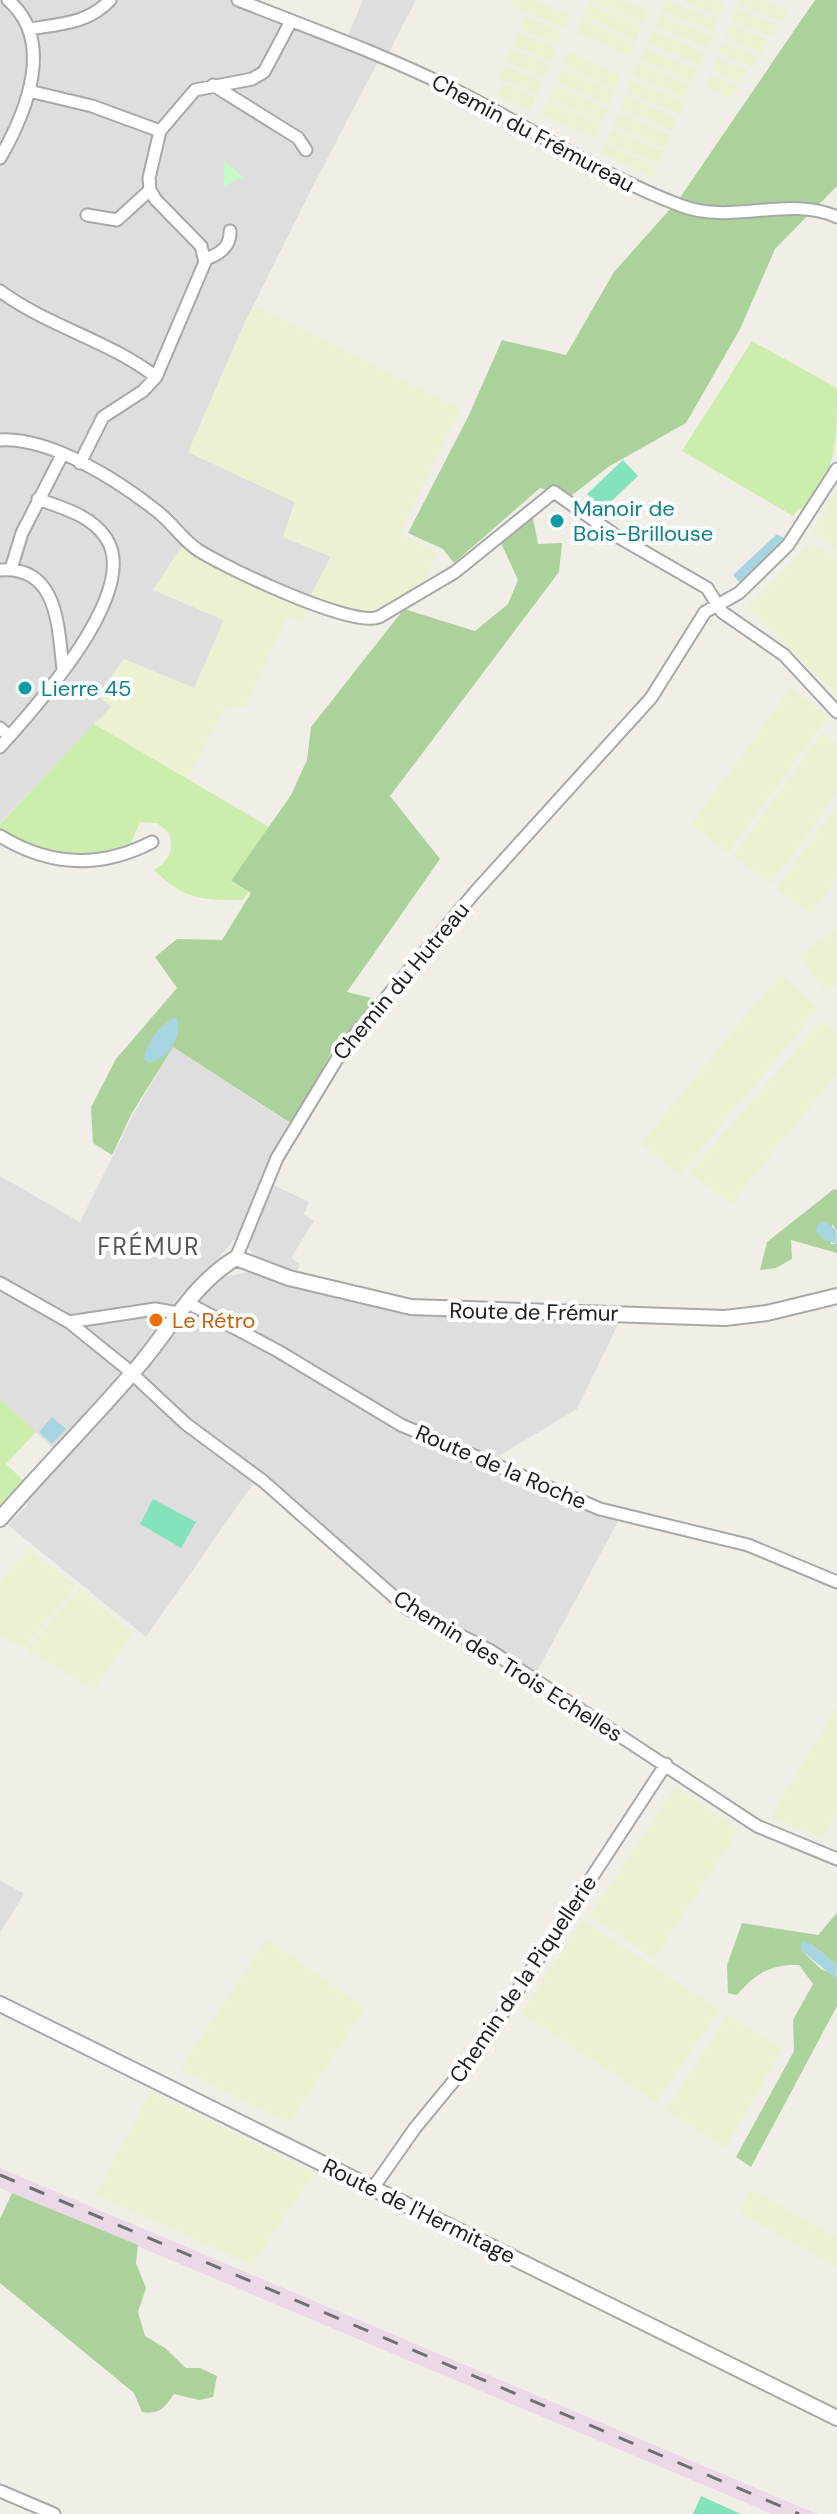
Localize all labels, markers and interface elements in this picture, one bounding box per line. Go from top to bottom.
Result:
street label: Chemin du Frémureau [427,67,639,199]
place label: Manoir de Bois-Brillouse [573,494,713,548]
marker: Manoir de Bois-Brillouse [548,512,566,530]
place label: Lierre 45 [41,674,131,703]
marker: Lierre 45 [16,679,34,697]
street label: Chemin du Hutreau [326,896,476,1066]
district label: FRÉMUR [98,1231,200,1262]
street label: Route de Frémur [449,1296,619,1328]
place label: Le Rétro [172,1306,255,1335]
marker: Le Rétro [147,1311,165,1329]
street label: Route de la Roche [411,1418,591,1516]
street label: Chemin des Trois Echelles [388,1583,628,1749]
street label: Chemin de la Piquellerie [443,1870,603,2088]
street label: Route de l'Hermitage [318,2152,520,2270]

